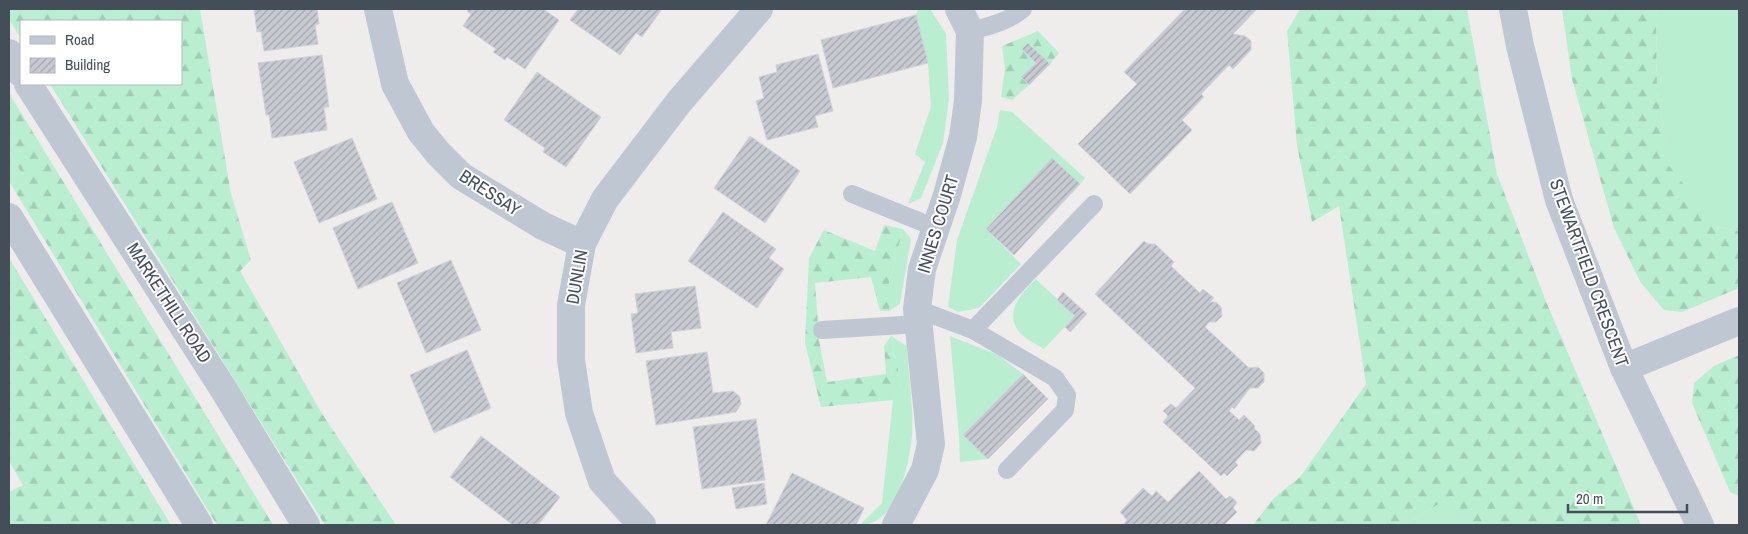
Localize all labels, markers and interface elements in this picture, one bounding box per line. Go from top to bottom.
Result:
legend [20,20,182,85]
text: Road [65,29,94,50]
text: Building [65,54,110,75]
street label: BRESSAY [455,163,526,222]
street label: INNES COURT [911,172,964,276]
street label: STEWARTFIELD CRESCENT [1544,175,1635,370]
street label: MARKETHILL ROAD [121,238,218,368]
street label: DUNLIN [559,248,594,306]
scale bar [1568,482,1687,514]
text: 20 m [1576,488,1603,509]

